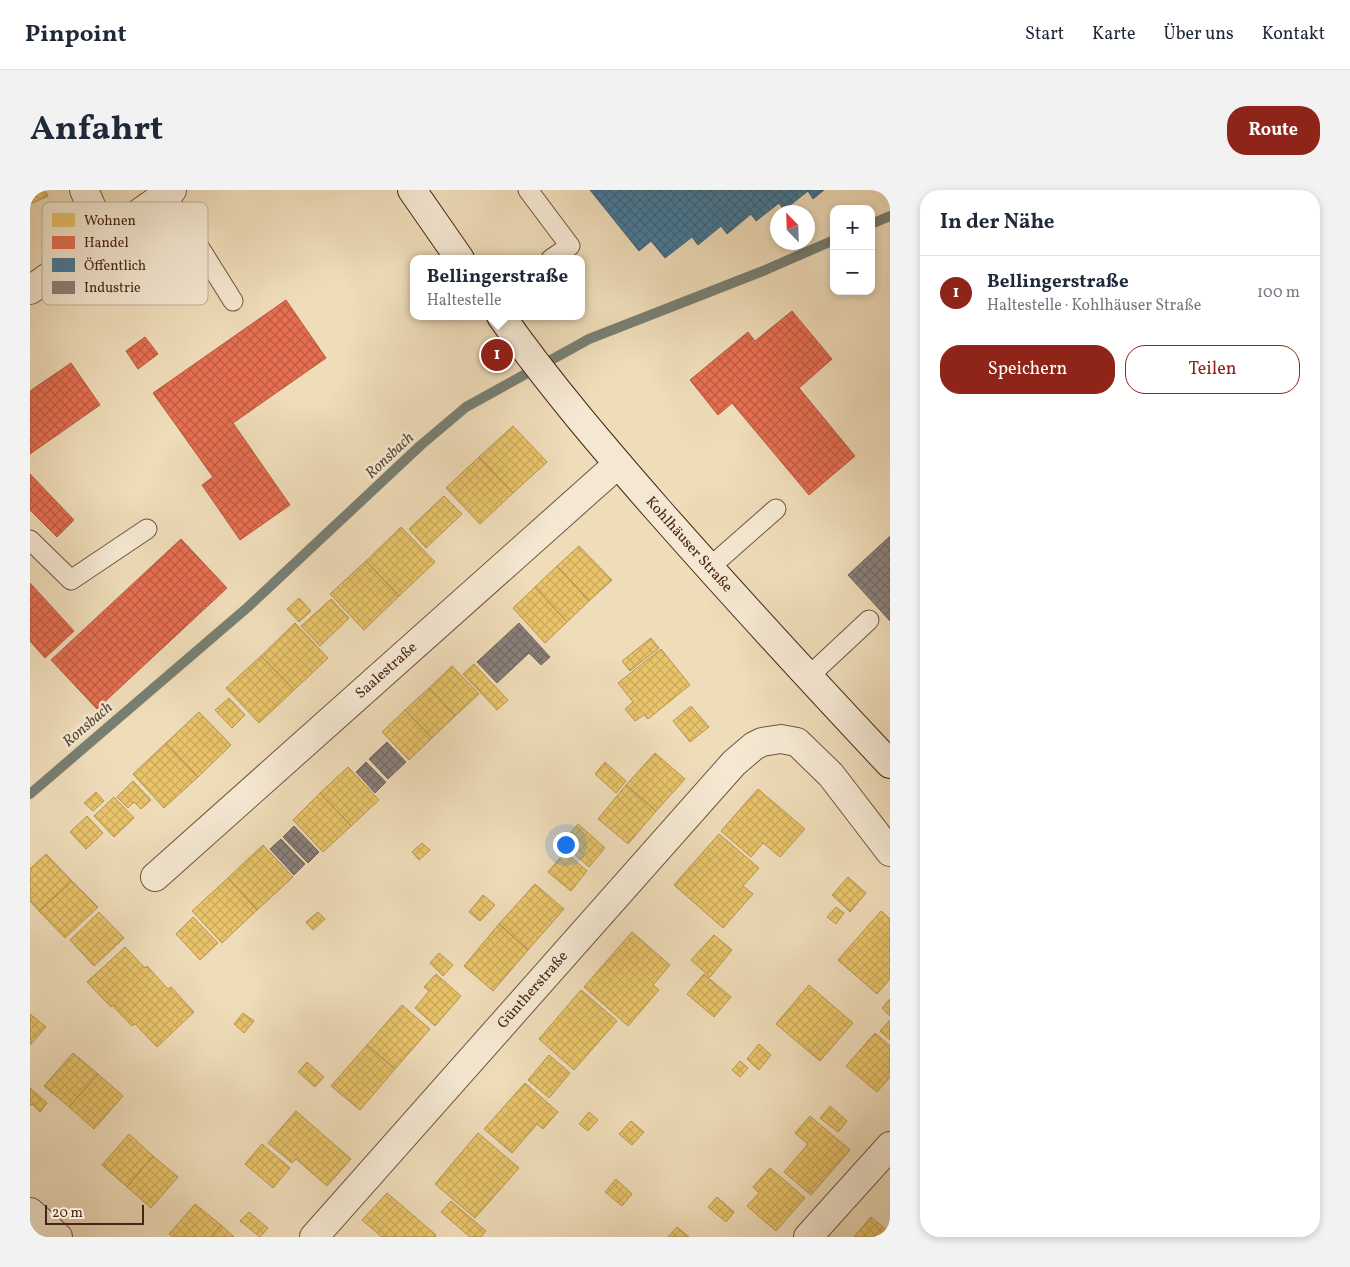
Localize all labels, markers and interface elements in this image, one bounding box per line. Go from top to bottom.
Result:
text: Pinpoint [25,18,127,52]
text: Start [1025,22,1064,47]
text: Karte [1092,22,1136,47]
text: Über uns [1164,22,1234,47]
text: Kontakt [1262,22,1325,47]
text: Anfahrt [30,106,163,154]
button: Route [1227,106,1320,155]
legend [42,202,208,305]
north arrow [770,205,815,250]
map controls [830,205,875,295]
button: + [830,205,875,250]
text: In der Nähe [940,208,1055,237]
text: Wohnen [84,212,136,231]
text: Handel [84,234,129,253]
button: − [830,250,875,295]
popup [410,255,585,320]
text: Öffentlich [84,257,146,276]
text: Bellingerstraße [427,264,568,290]
text: Bellingerstraße [987,269,1129,295]
text: Industrie [84,279,141,298]
text: 1 [953,282,959,304]
text: 100 m [1257,282,1300,304]
text: Haltestelle [427,290,502,312]
text: Haltestelle · Kohlhäuser Straße [987,295,1201,317]
pin: 1 [481,336,513,374]
button: Speichern [940,345,1115,394]
button: Teilen [1125,345,1300,394]
water label: Ronsbach [361,428,419,484]
street label: Kohlhäuser Straße [640,492,737,597]
street label: Saalestraße [351,637,422,704]
water label: Ronsbach [58,697,118,753]
your location [553,832,579,858]
street label: Güntherstraße [493,947,573,1034]
scale bar [45,1202,144,1225]
text: 20 m [52,1204,83,1223]

